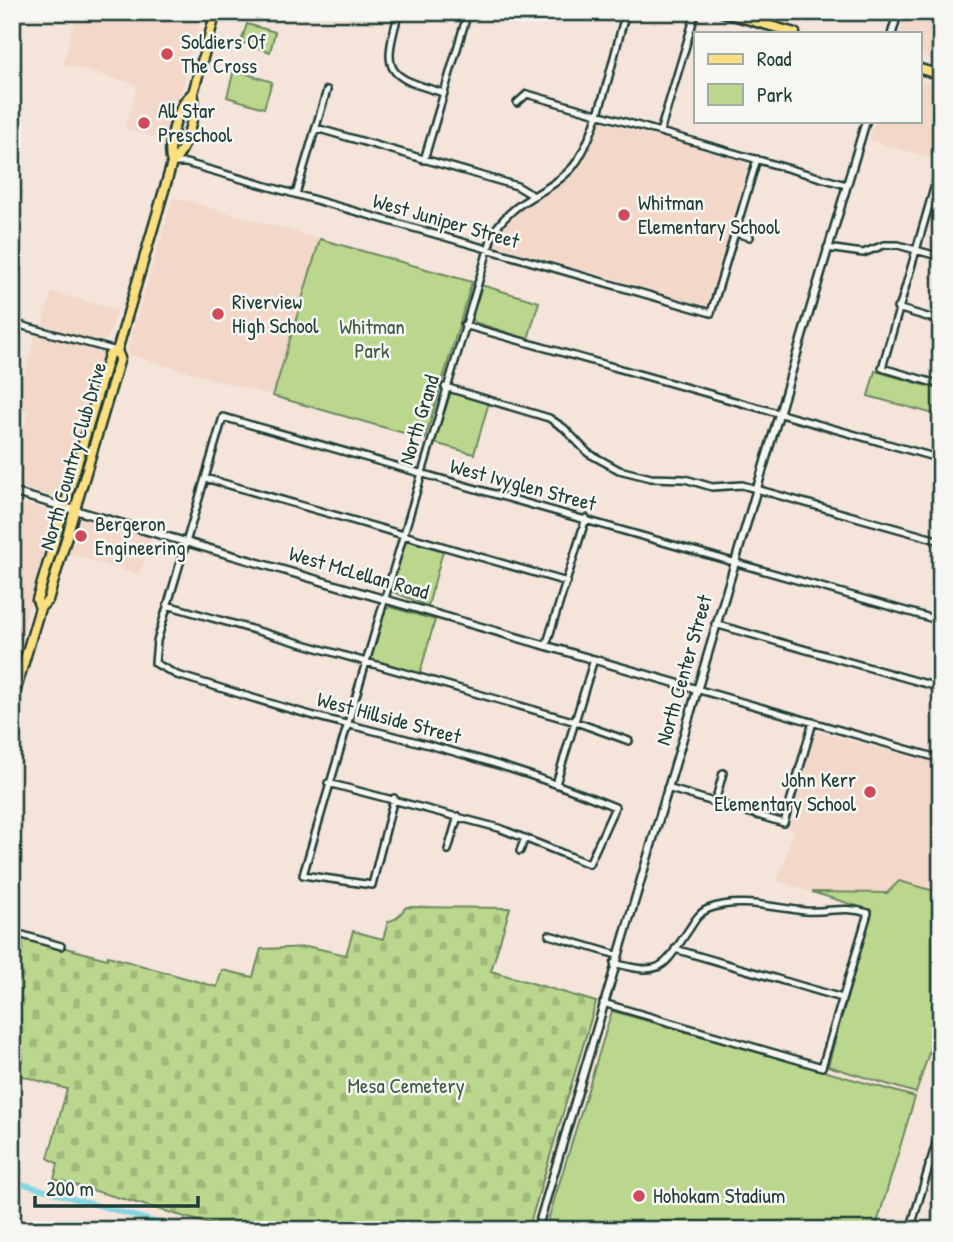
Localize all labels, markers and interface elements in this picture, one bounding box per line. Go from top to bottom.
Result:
place label: Soldiers Of The Cross [181,27,267,80]
legend [694,32,922,122]
text: Road [757,44,791,73]
marker: Soldiers Of The Cross [159,46,175,62]
text: Park [757,80,792,109]
place label: All Star Preschool [158,96,233,149]
marker: All Star Preschool [136,115,152,131]
street label: West Juniper Street [370,186,523,255]
place label: Whitman Elementary School [638,188,780,241]
marker: Whitman Elementary School [616,207,632,223]
place label: Riverview High School [232,287,319,340]
marker: Riverview High School [210,306,226,322]
park label: Whitman Park [339,312,405,365]
street label: North Country Club Drive [32,359,113,553]
street label: North Grand [391,371,446,468]
street label: West Ivyglen Street [447,451,600,518]
place label: Bergeron Engineering [95,509,186,562]
marker: Bergeron Engineering [73,528,89,544]
street label: West McLellan Road [286,539,432,606]
street label: North Center Street [648,590,719,749]
street label: West Hillside Street [314,684,465,751]
place label: John Kerr Elementary School [714,765,856,818]
marker: John Kerr Elementary School [862,784,878,800]
park label: Mesa Cemetery [347,1071,465,1100]
scale bar [35,1165,198,1209]
text: 200 m [46,1174,94,1203]
place label: Hohokam Stadium [653,1181,785,1210]
marker: Hohokam Stadium [631,1188,647,1204]

